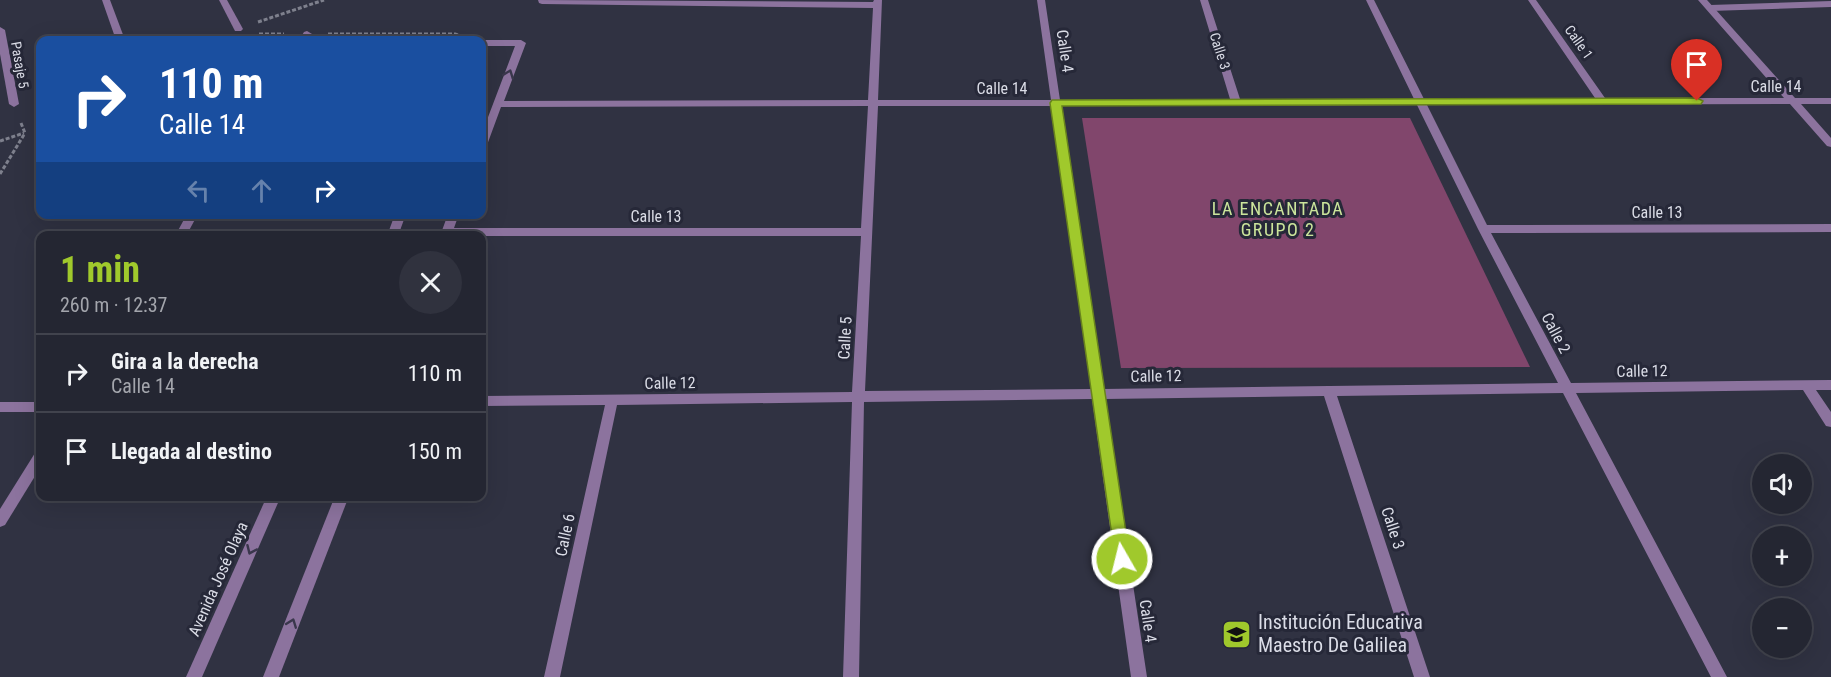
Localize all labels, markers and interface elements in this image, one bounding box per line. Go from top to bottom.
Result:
street label: Calle 1 [1562,22,1596,62]
street label: Calle 4 [1053,28,1077,74]
street label: Calle 3 [1207,31,1233,71]
pin [1671,39,1722,101]
street label: Pasaje 5 [8,40,32,90]
icon: arrive [1680,48,1713,81]
text: 110 m [159,59,264,108]
icon: right [60,60,138,138]
one-way arrow [502,69,515,80]
street label: Calle 14 [1750,77,1802,96]
street label: Calle 14 [976,79,1028,98]
text: Calle 14 [159,109,245,141]
icon: left [182,174,215,207]
icon: ahead [245,174,278,207]
icon: right [308,174,341,207]
district label: LA ENCANTADA GRUPO 2 [1212,198,1344,240]
street label: Calle 13 [1631,203,1683,222]
street label: Calle 13 [630,207,682,226]
text: 1 min [60,249,140,291]
button: close [399,251,462,314]
text: 260 m · 12:37 [60,293,167,317]
street label: Calle 2 [1537,309,1575,357]
street label: Calle 5 [834,316,856,360]
text: Gira a la derecha [111,349,259,374]
icon: right [60,357,93,390]
text: 110 m [408,361,462,386]
street label: Calle 12 [1616,361,1668,381]
street label: Calle 12 [1130,366,1182,386]
street label: Calle 12 [644,373,696,393]
text: Calle 14 [111,374,175,398]
icon: arrive [60,435,93,468]
text: Llegada al destino [111,439,272,464]
text: 150 m [408,439,462,464]
map controls [1752,454,1812,658]
button: sound [1752,454,1812,514]
street label: Calle 3 [1377,505,1409,551]
street label: Calle 6 [551,512,579,558]
street label: Avenida José Olaya [184,519,252,639]
button: + [1752,526,1812,586]
position arrow [1090,527,1154,591]
one-way arrow [246,543,258,554]
street label: Calle 4 [1136,598,1160,644]
button: − [1752,598,1812,658]
place label: Institución Educativa Maestro De Galilea [1258,610,1423,657]
one-way arrow [285,618,297,629]
school or university icon: Institución Educativa Maestro De Galilea [1221,618,1253,650]

